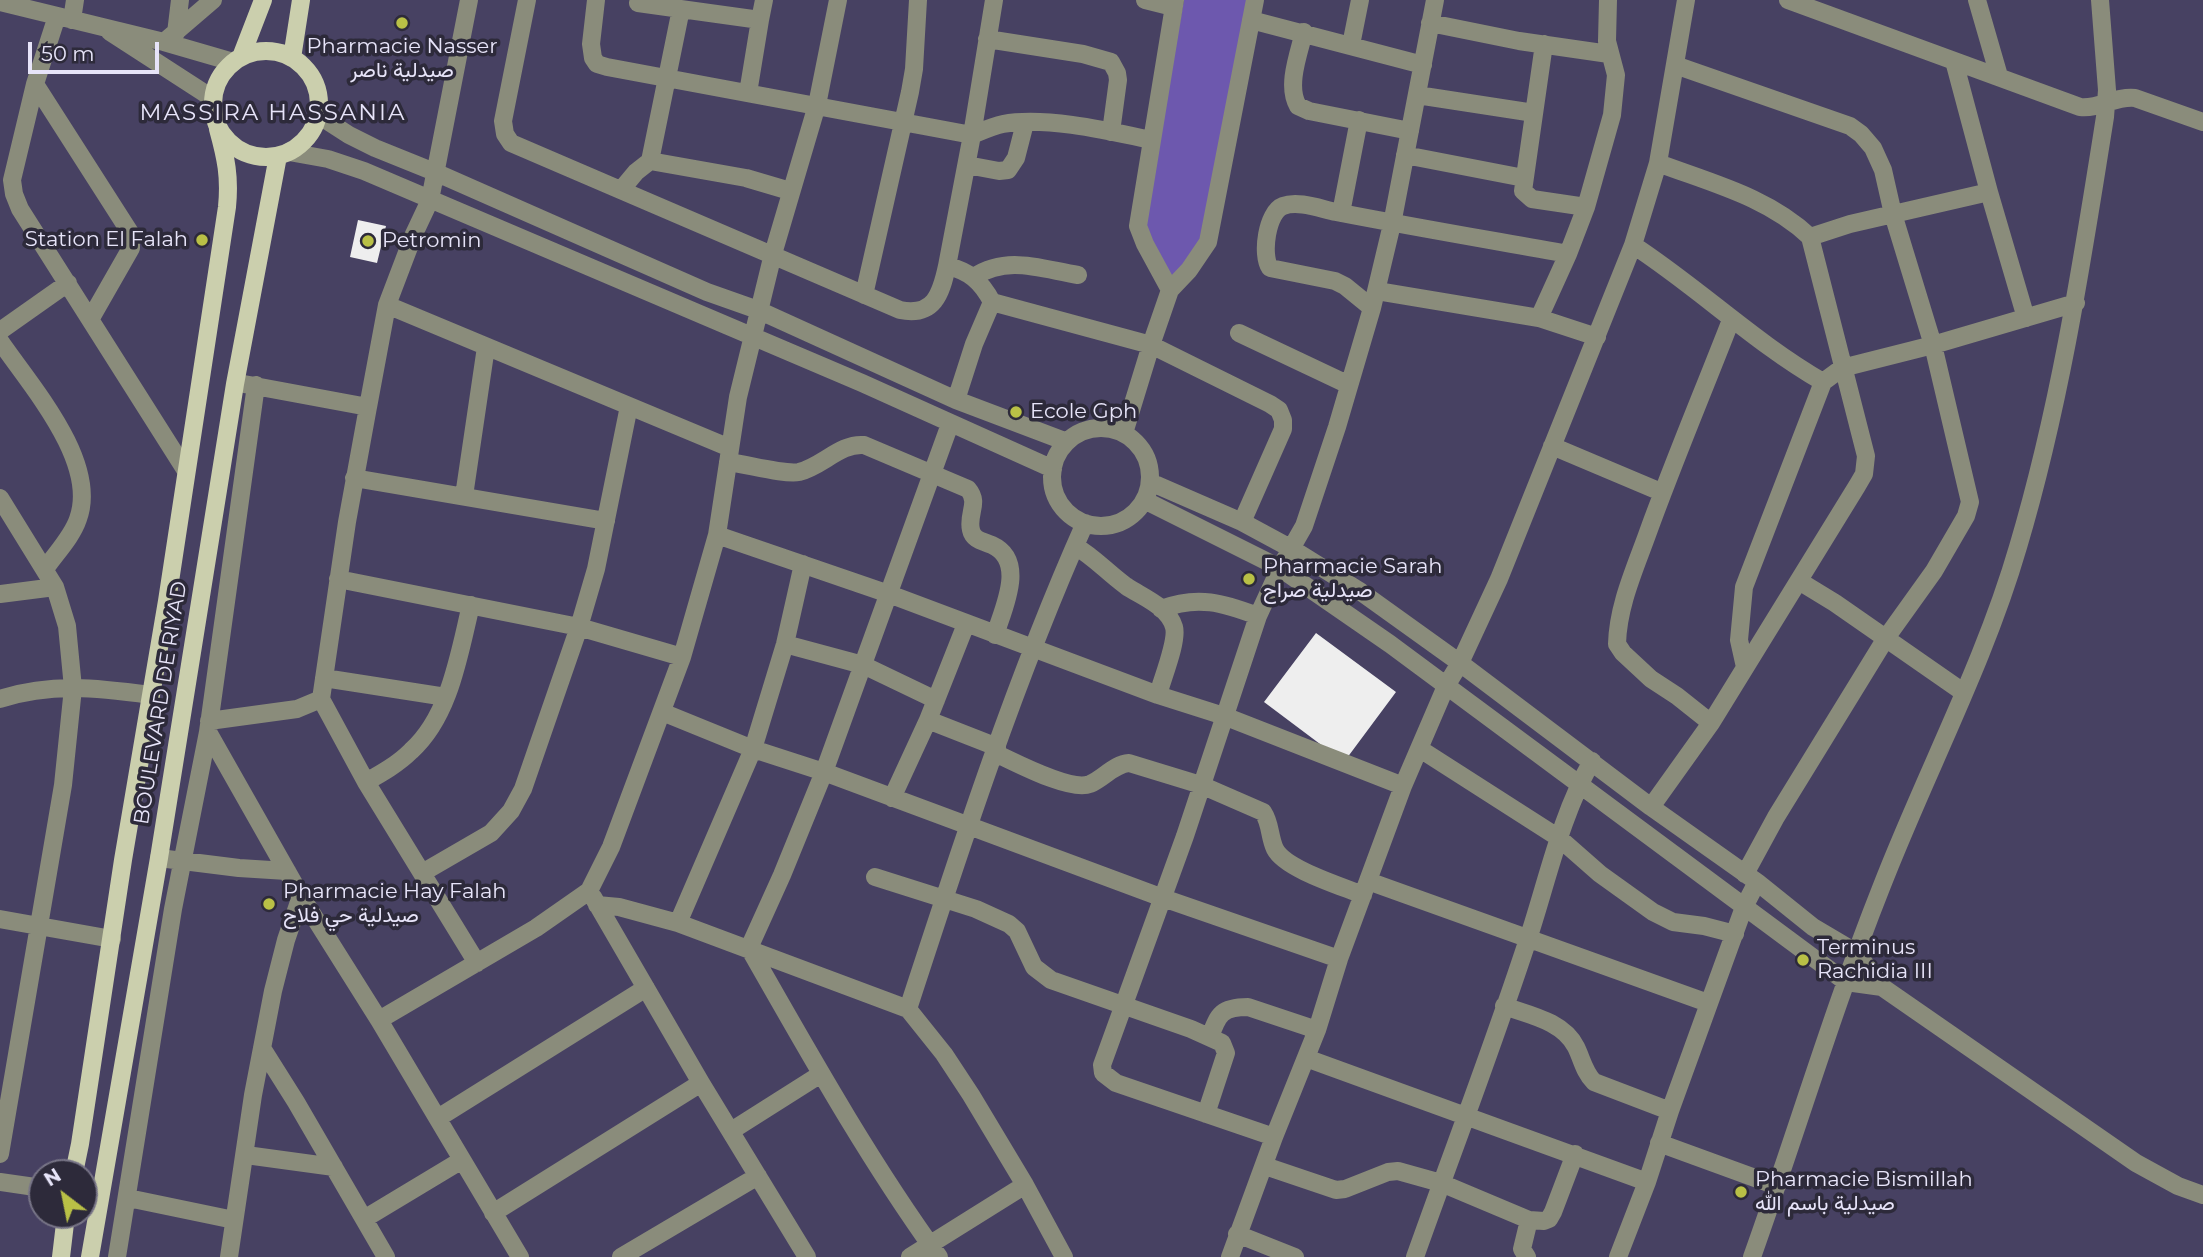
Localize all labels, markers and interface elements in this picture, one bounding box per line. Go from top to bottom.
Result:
marker: Pharmacie Nasser صيدلية ناصر [394,15,410,31]
scale bar [32,28,163,72]
place label: Pharmacie Nasser صيدلية ناصر [306,34,498,84]
text: 50 m [41,41,95,66]
district label: MASSIRA HASSANIA [142,99,404,127]
place label: Station El Falah [25,227,188,253]
place label: Petromin [382,228,481,254]
marker: Station El Falah [194,232,210,248]
marker: Petromin [360,233,376,249]
place label: Ecole Gph [1030,399,1137,425]
marker: Ecole Gph [1008,404,1024,420]
place label: Pharmacie Sarah صيدلية صراح [1263,554,1443,604]
marker: Pharmacie Sarah صيدلية صراح [1241,571,1257,587]
street label: BOULEVARD DE RIYAD [129,579,193,827]
place label: Pharmacie Hay Falah صيدلية حي فلاح [283,879,507,929]
marker: Pharmacie Hay Falah صيدلية حي فلاح [261,896,277,912]
place label: Terminus Rachidia III [1817,935,1933,985]
marker: Terminus Rachidia III [1795,952,1811,968]
north arrow [28,1159,98,1229]
text: N [40,1164,65,1191]
place label: Pharmacie Bismillah صيدلية باسم الله [1755,1167,1973,1217]
marker: Pharmacie Bismillah صيدلية باسم الله [1733,1184,1749,1200]

